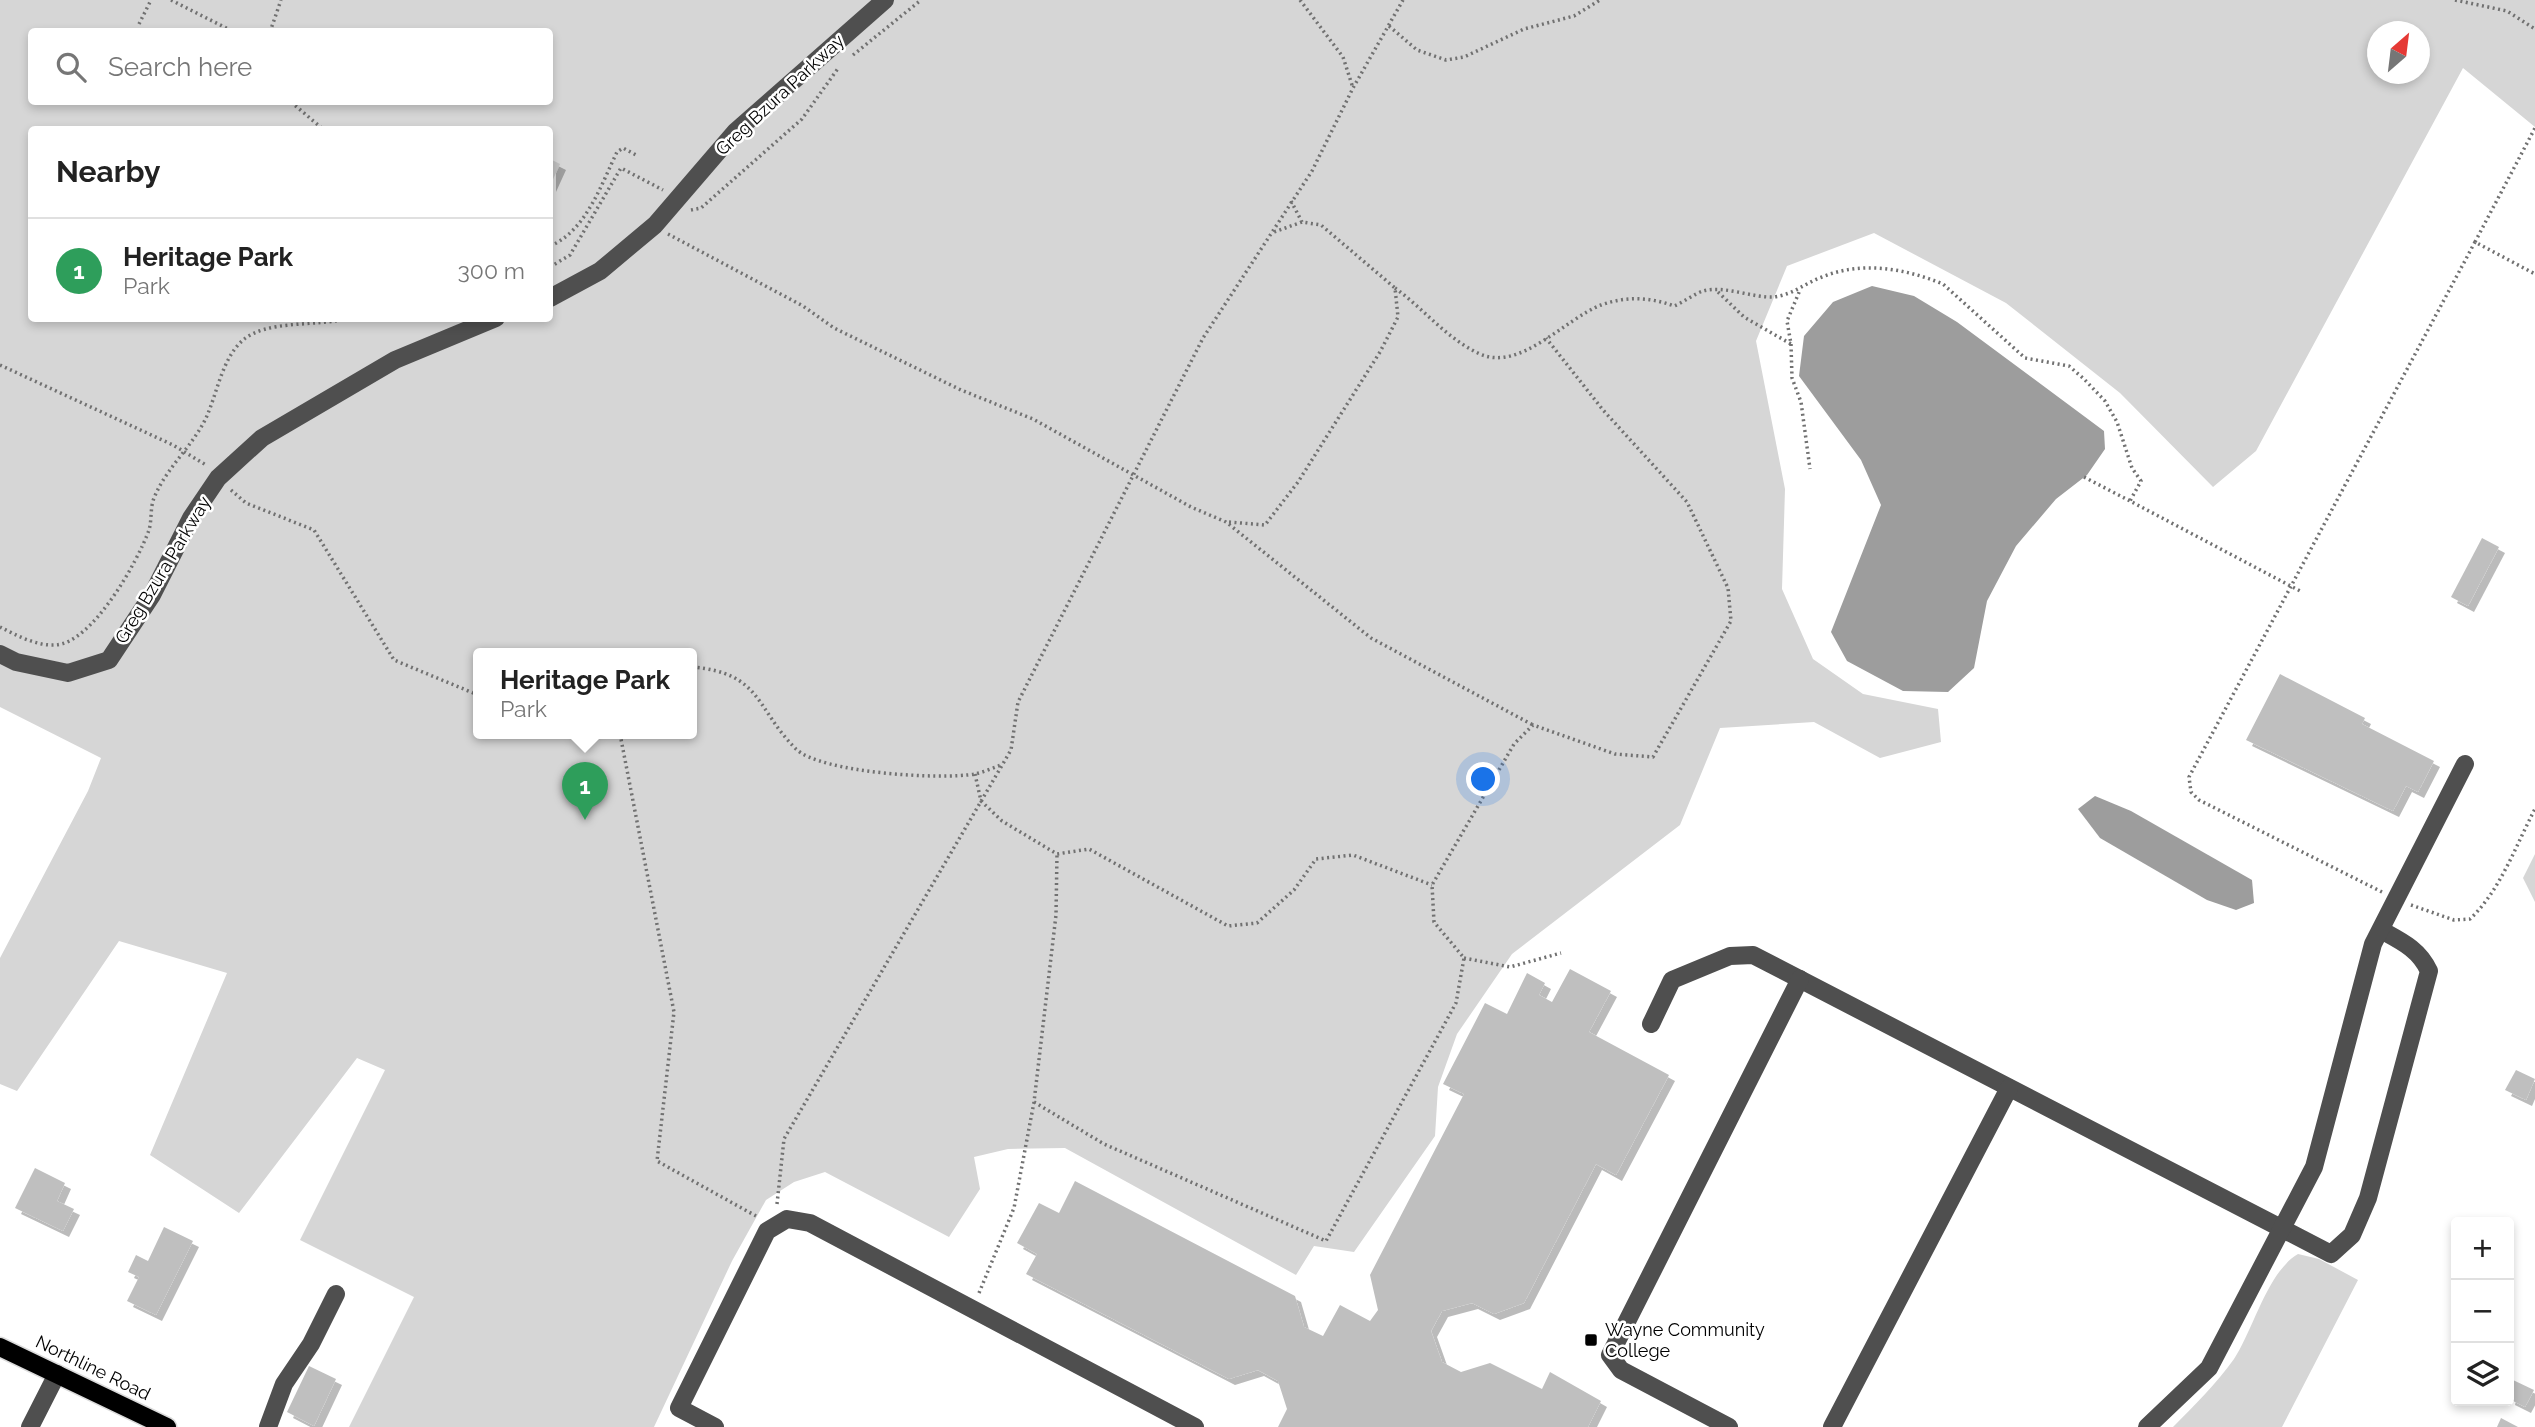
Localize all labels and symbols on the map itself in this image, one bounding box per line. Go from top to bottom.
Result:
north arrow [2367,21,2430,84]
street label: Greg Bzura Parkway [711,30,848,160]
street label: Greg Bzura Parkway [110,492,215,647]
pin: 1 [562,762,608,820]
your location [1466,762,1500,796]
place label: Wayne Community College [1605,1319,1765,1361]
street label: Northline Road [32,1331,154,1404]
marker: Wayne Community College [1583,1332,1599,1348]

